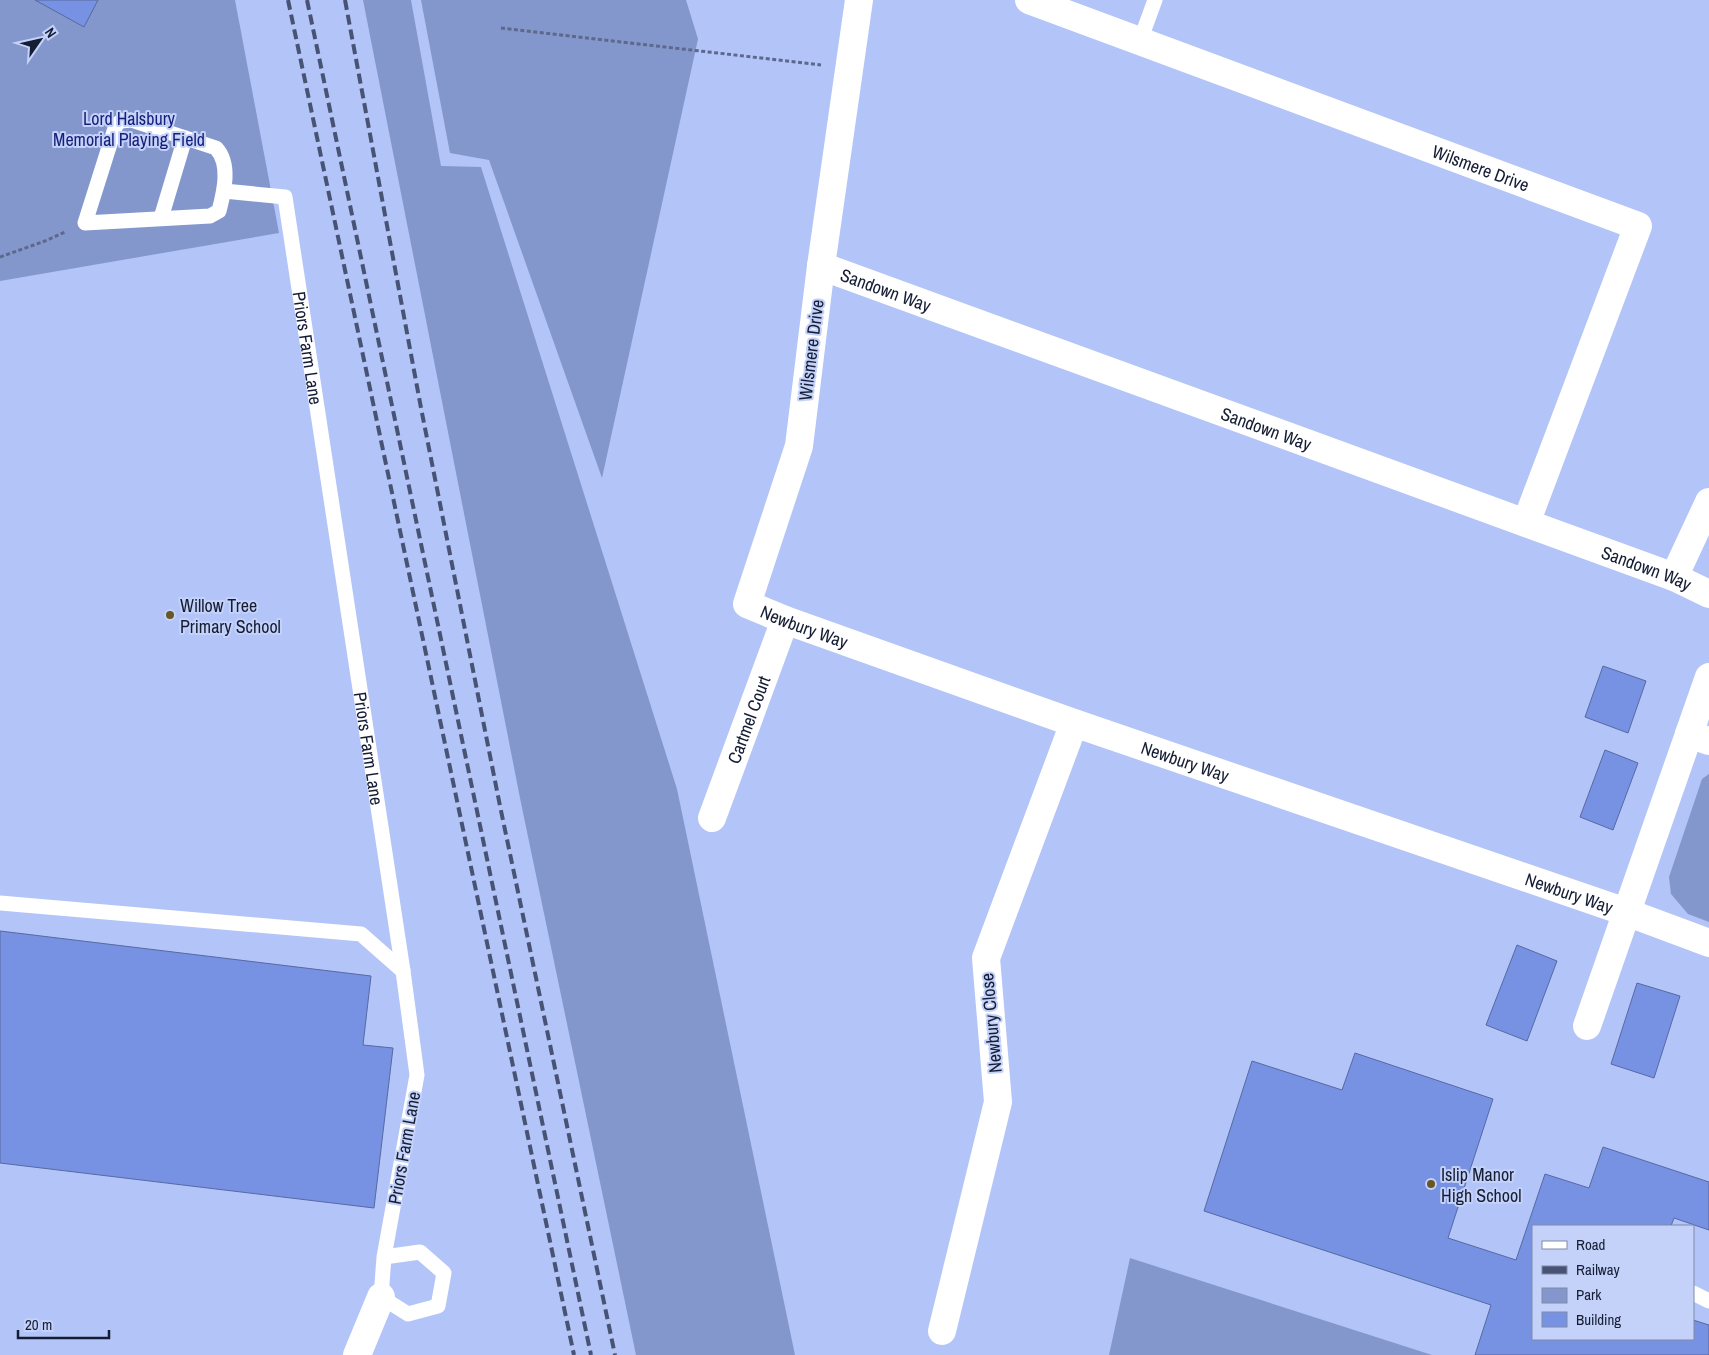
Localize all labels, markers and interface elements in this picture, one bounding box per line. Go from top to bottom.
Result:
north arrow [15,15,65,65]
text: N [41,24,61,41]
park label: Lord Halsbury Memorial Playing Field [53,106,205,152]
street label: Wilsmere Drive [1429,138,1533,197]
street label: Sandown Way [837,262,935,318]
street label: Priors Farm Lane [287,290,329,406]
street label: Wilsmere Drive [792,298,830,402]
street label: Sandown Way [1218,400,1316,457]
street label: Sandown Way [1598,539,1697,597]
place label: Willow Tree Primary School [180,593,281,639]
street label: Newbury Way [757,599,852,654]
marker: Willow Tree Primary School [164,609,176,621]
street label: Cartmel Court [721,672,776,767]
street label: Priors Farm Lane [348,690,390,807]
street label: Newbury Way [1138,734,1233,788]
street label: Newbury Way [1522,866,1617,919]
street label: Newbury Close [974,972,1008,1074]
street label: Priors Farm Lane [382,1090,426,1206]
place label: Islip Manor High School [1441,1162,1521,1208]
marker: Islip Manor High School [1425,1178,1437,1190]
legend [1532,1225,1694,1340]
text: Road [1576,1234,1605,1255]
text: Railway [1576,1259,1621,1280]
text: Park [1576,1284,1602,1305]
scale bar [18,1308,109,1340]
text: Building [1576,1309,1621,1330]
text: 20 m [25,1314,52,1335]

